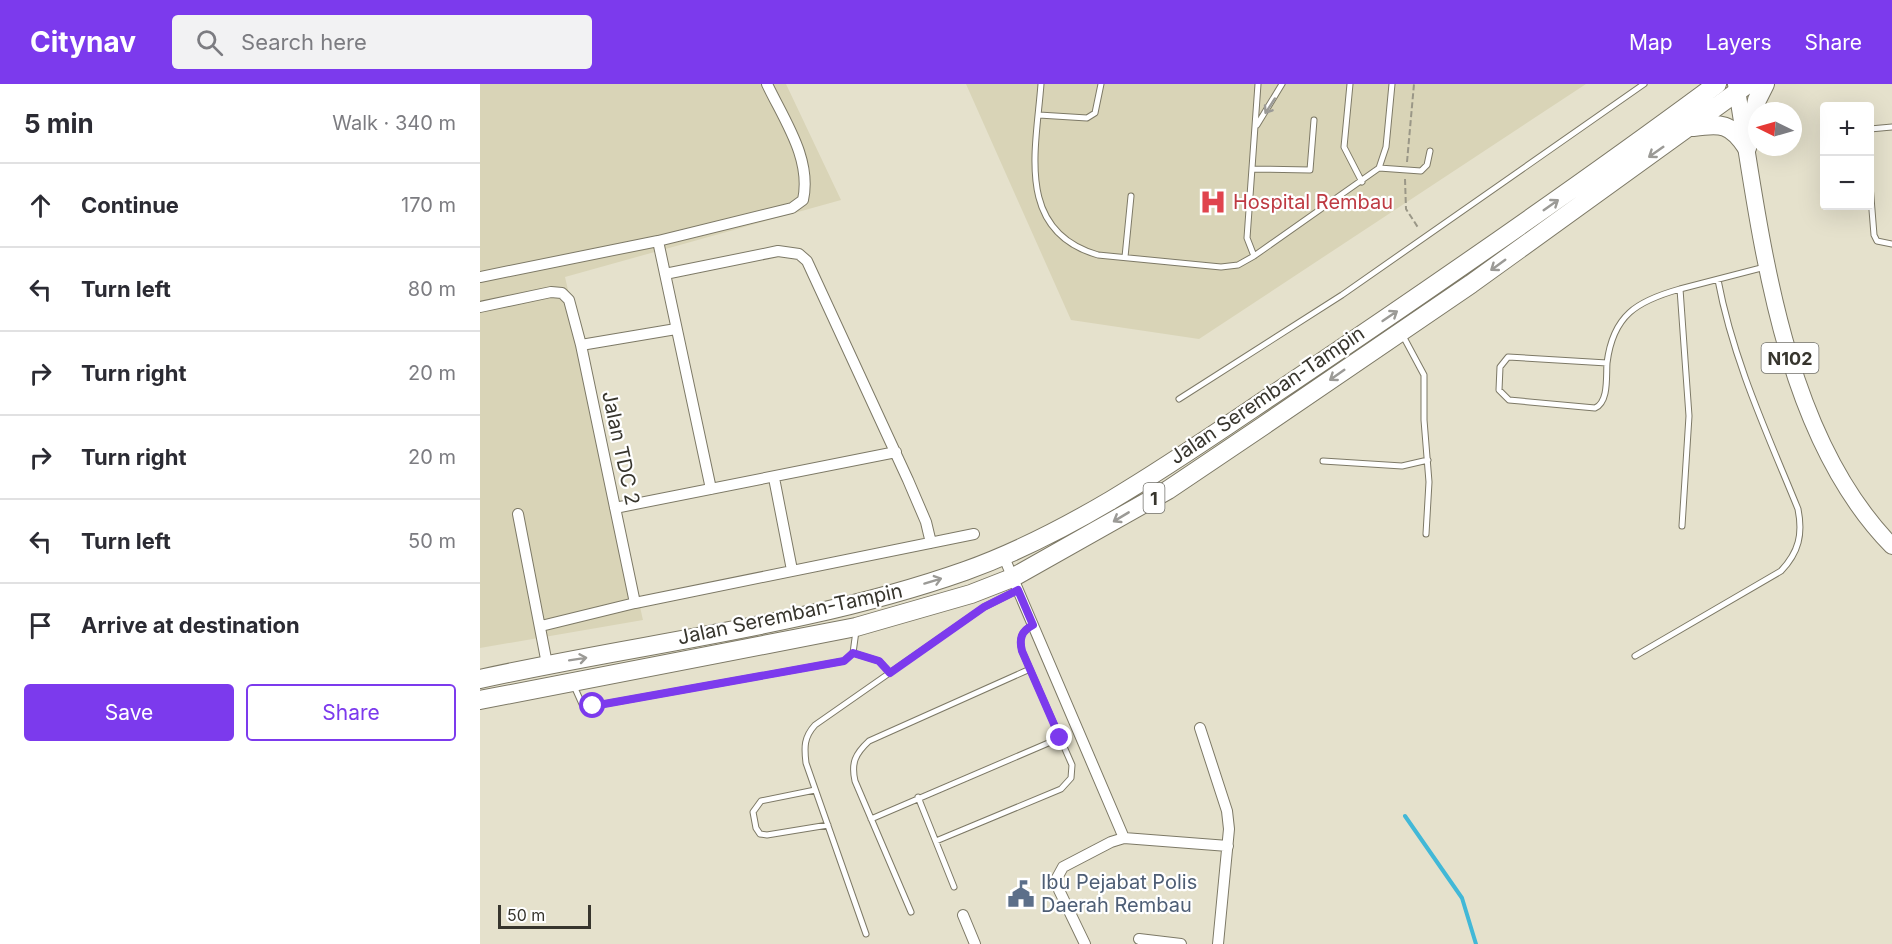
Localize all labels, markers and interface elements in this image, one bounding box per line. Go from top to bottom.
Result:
search box [172,15,592,69]
text: Citynav [30,25,136,59]
icon: search [193,26,226,59]
text: Search here [241,29,367,55]
text: Map [1629,30,1673,55]
text: Layers [1706,30,1772,55]
text: Share [1805,30,1862,55]
one-way arrow [1264,97,1276,113]
north arrow [1748,102,1802,156]
map controls [1820,102,1874,210]
button: + [1820,102,1874,156]
text: 5 min [24,108,94,139]
text: Walk · 340 m [332,111,456,135]
one-way arrow [1649,146,1665,158]
button: − [1820,156,1874,210]
hospital icon: Hospital Rembau [1198,187,1228,217]
icon: ahead [24,189,57,222]
place label: Hospital Rembau [1233,190,1393,214]
text: Continue [81,192,179,218]
text: 170 m [401,193,456,217]
one-way arrow [1542,199,1558,211]
one-way arrow [1490,259,1506,271]
icon: left [24,273,57,306]
text: Turn left [81,276,171,302]
text: 80 m [408,277,456,301]
one-way arrow [1382,309,1399,322]
street label: Jalan Seremban-Tampin [1165,321,1369,469]
road number: N102 [1762,343,1818,373]
icon: right [24,357,57,390]
text: Turn right [81,360,187,386]
text: 20 m [408,361,456,385]
one-way arrow [1329,369,1345,381]
street label: Jalan TDC 2 [597,389,645,507]
icon: right [24,441,57,474]
text: Turn right [81,444,187,470]
text: 20 m [408,445,456,469]
road number: 1 [1144,483,1164,513]
one-way arrow [1113,511,1130,523]
icon: left [24,525,57,558]
text: Turn left [81,528,171,554]
text: 50 m [408,529,456,553]
one-way arrow [923,575,942,586]
street label: Jalan Seremban-Tampin [675,578,905,650]
icon: arrive [24,609,57,642]
text: Arrive at destination [81,612,300,638]
one-way arrow [568,653,588,664]
button: Save [24,684,234,741]
button: Share [246,684,456,741]
route start [579,692,605,718]
route end [1046,724,1072,750]
place label: Ibu Pejabat Polis Daerah Rembau [1041,870,1197,917]
public building icon: Ibu Pejabat Polis Daerah Rembau [1006,879,1036,909]
scale bar [498,902,591,930]
text: 50 m [507,905,545,925]

